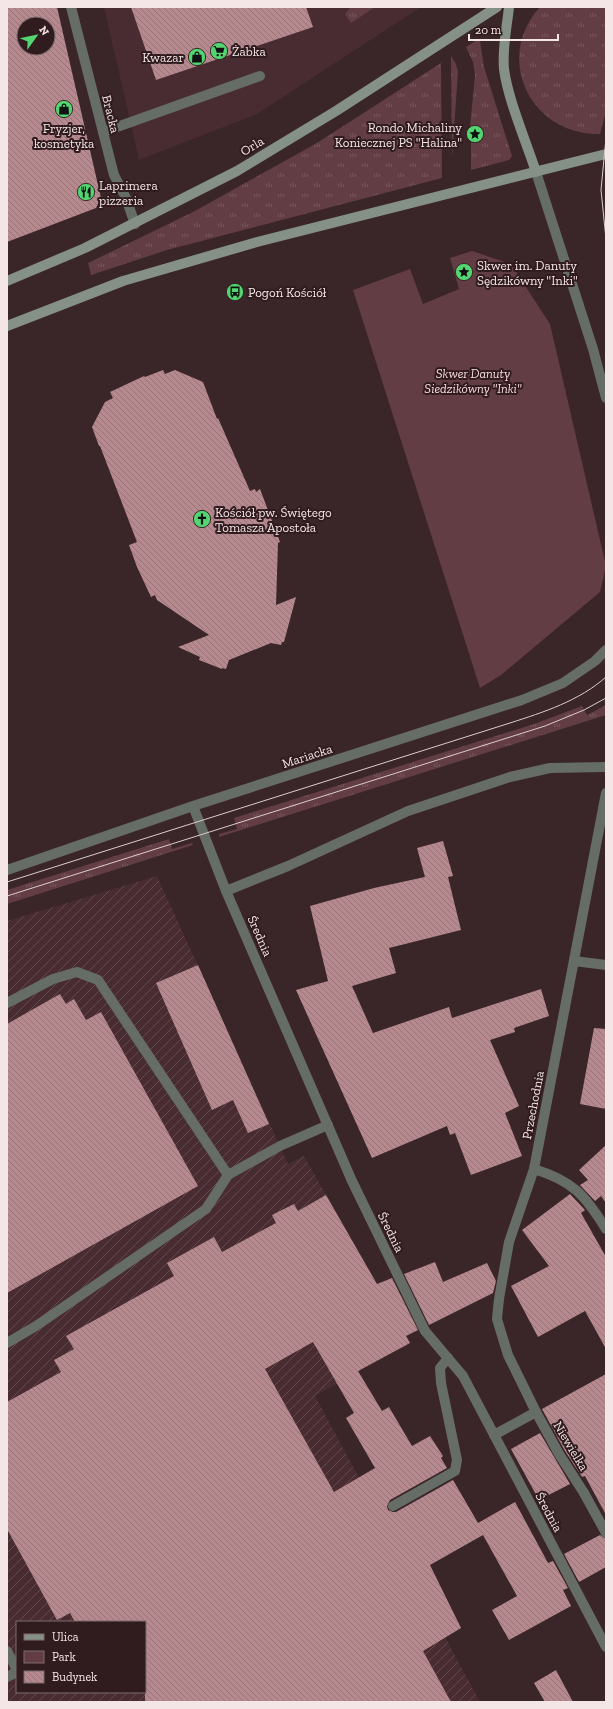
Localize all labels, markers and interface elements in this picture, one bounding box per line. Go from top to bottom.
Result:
north arrow [16,16,56,56]
scale bar [469,16,558,42]
text: 20 m [475,23,502,37]
text: N [36,24,52,38]
supermarket icon: Żabka [209,41,229,61]
place label: Żabka [232,44,266,59]
shop icon: Kwazar [187,47,207,67]
place label: Kwazar [142,50,184,65]
street label: Bracka [99,93,123,135]
shop icon: Fryzjer, kosmetyka [54,99,74,119]
place label: Rondo Michaliny Koniecznej PS "Halina" [335,120,462,151]
place label: Fryzjer, kosmetyka [34,121,95,151]
place icon: Rondo Michaliny Koniecznej PS "Halina" [465,124,485,144]
street label: Orla [238,133,267,159]
place label: Laprimera pizzeria [99,178,158,208]
restaurant icon: Laprimera pizzeria [76,182,96,202]
place label: Skwer im. Danuty Sędzikówny "Inki" [477,258,578,288]
place icon: Skwer im. Danuty Sędzikówny "Inki" [454,262,474,282]
bus stop icon: Pogoń Kościół [225,282,245,302]
place label: Pogoń Kościół [248,285,327,300]
park label: Skwer Danuty Siedzikówny "Inki" [424,366,522,396]
place label: Kościół pw. Świętego Tomasza Apostoła [215,505,332,535]
church icon: Kościół pw. Świętego Tomasza Apostoła [192,509,212,529]
street label: Mariacka [280,741,335,771]
street label: Średnia [244,913,276,959]
street label: Przechodnia [519,1069,547,1141]
street label: Średnia [375,1209,407,1255]
street label: Niewielka [550,1418,592,1474]
street label: Średnia [532,1489,566,1535]
legend [16,1621,146,1693]
text: Ulica [52,1630,79,1644]
text: Park [52,1650,77,1664]
text: Budynek [52,1670,98,1684]

